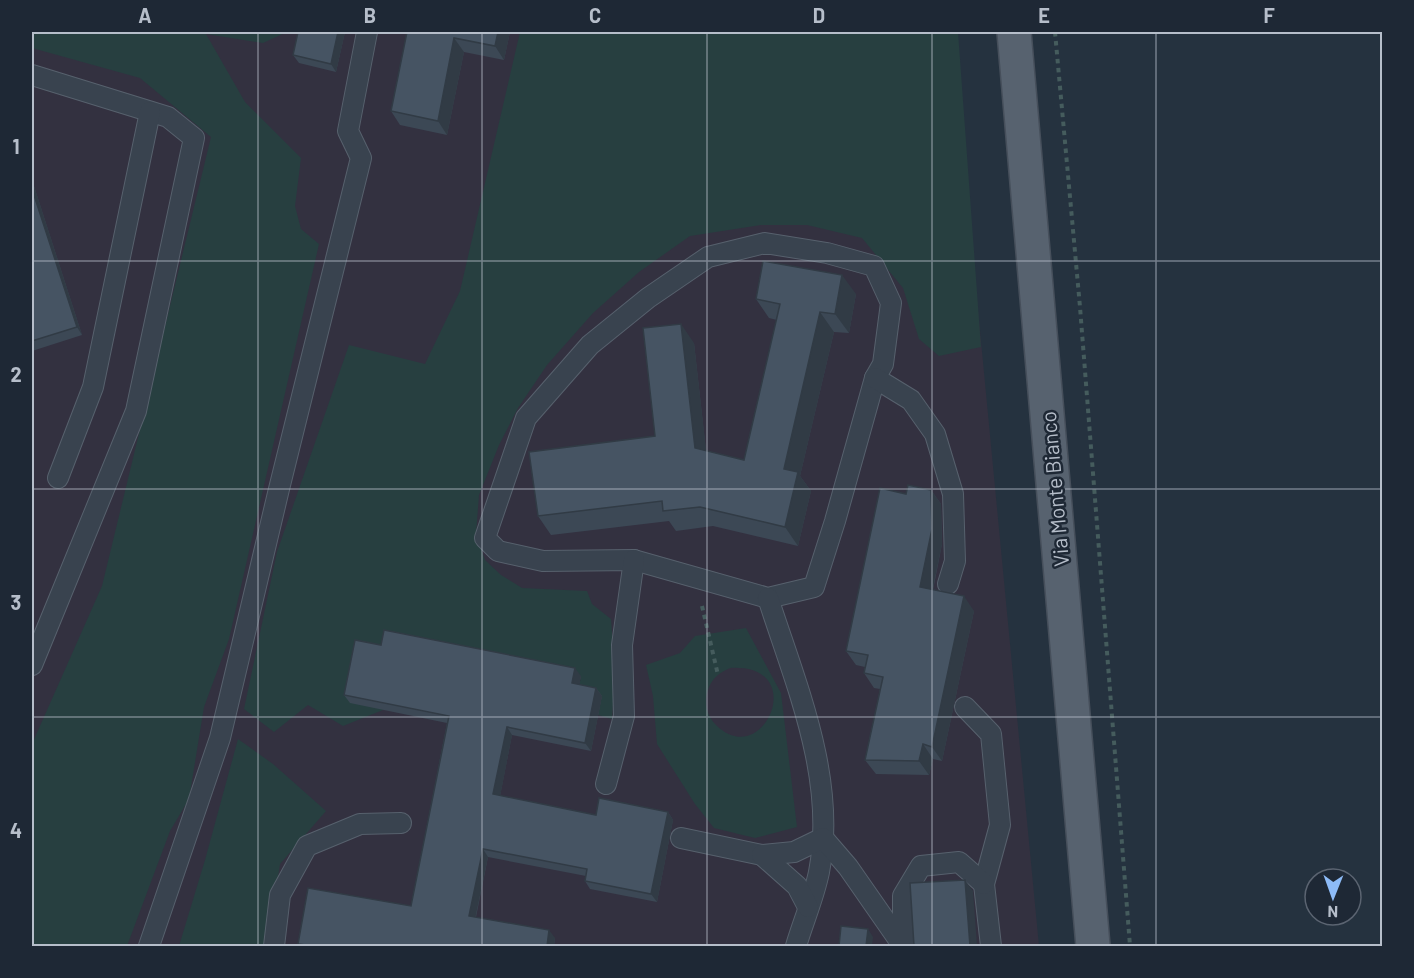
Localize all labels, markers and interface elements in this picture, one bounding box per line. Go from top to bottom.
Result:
text: A [138,3,152,27]
text: B [364,3,376,27]
text: C [589,3,601,27]
text: D [813,3,825,27]
text: E [1038,3,1050,27]
text: F [1263,3,1275,27]
text: 1 [12,134,20,158]
text: 2 [10,362,22,386]
street label: Via Monte Bianco [1035,410,1073,568]
text: 3 [11,590,21,614]
text: 4 [10,818,22,842]
north arrow [1303,867,1363,927]
text: N [1327,903,1338,922]

